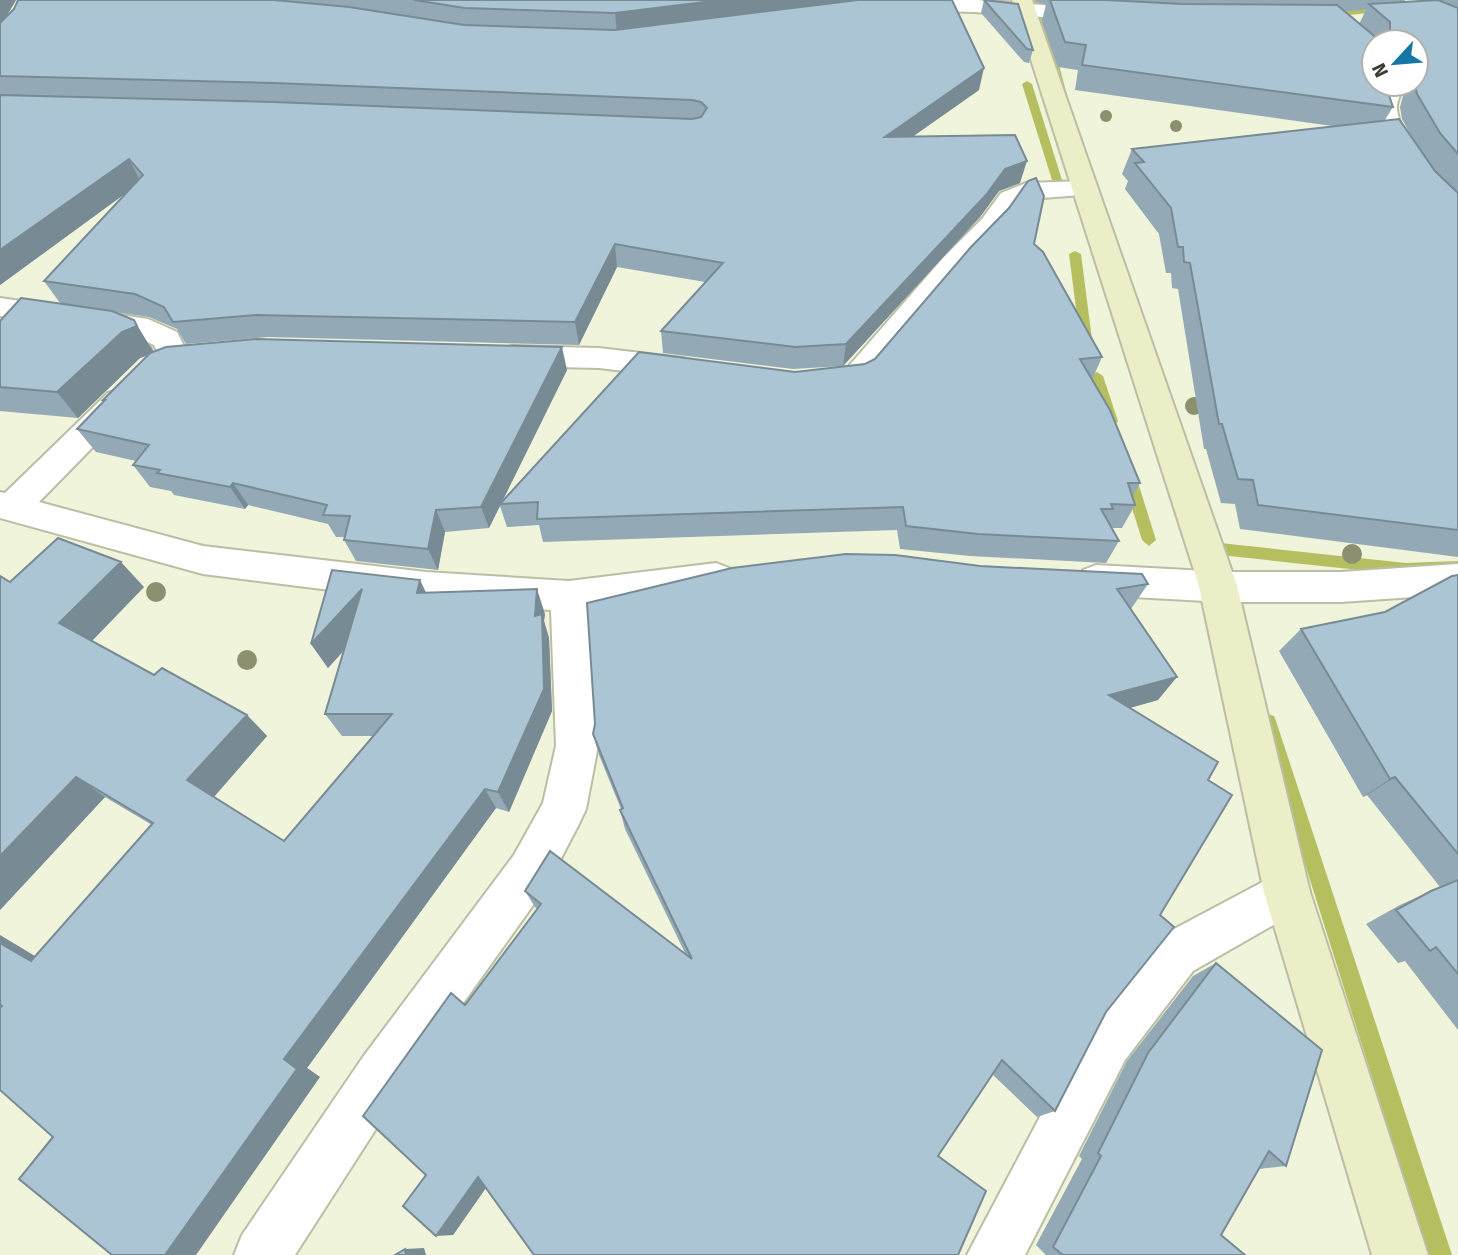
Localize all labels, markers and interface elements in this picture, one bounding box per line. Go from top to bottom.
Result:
north arrow [1360,28,1430,98]
text: N [1367,60,1393,81]

